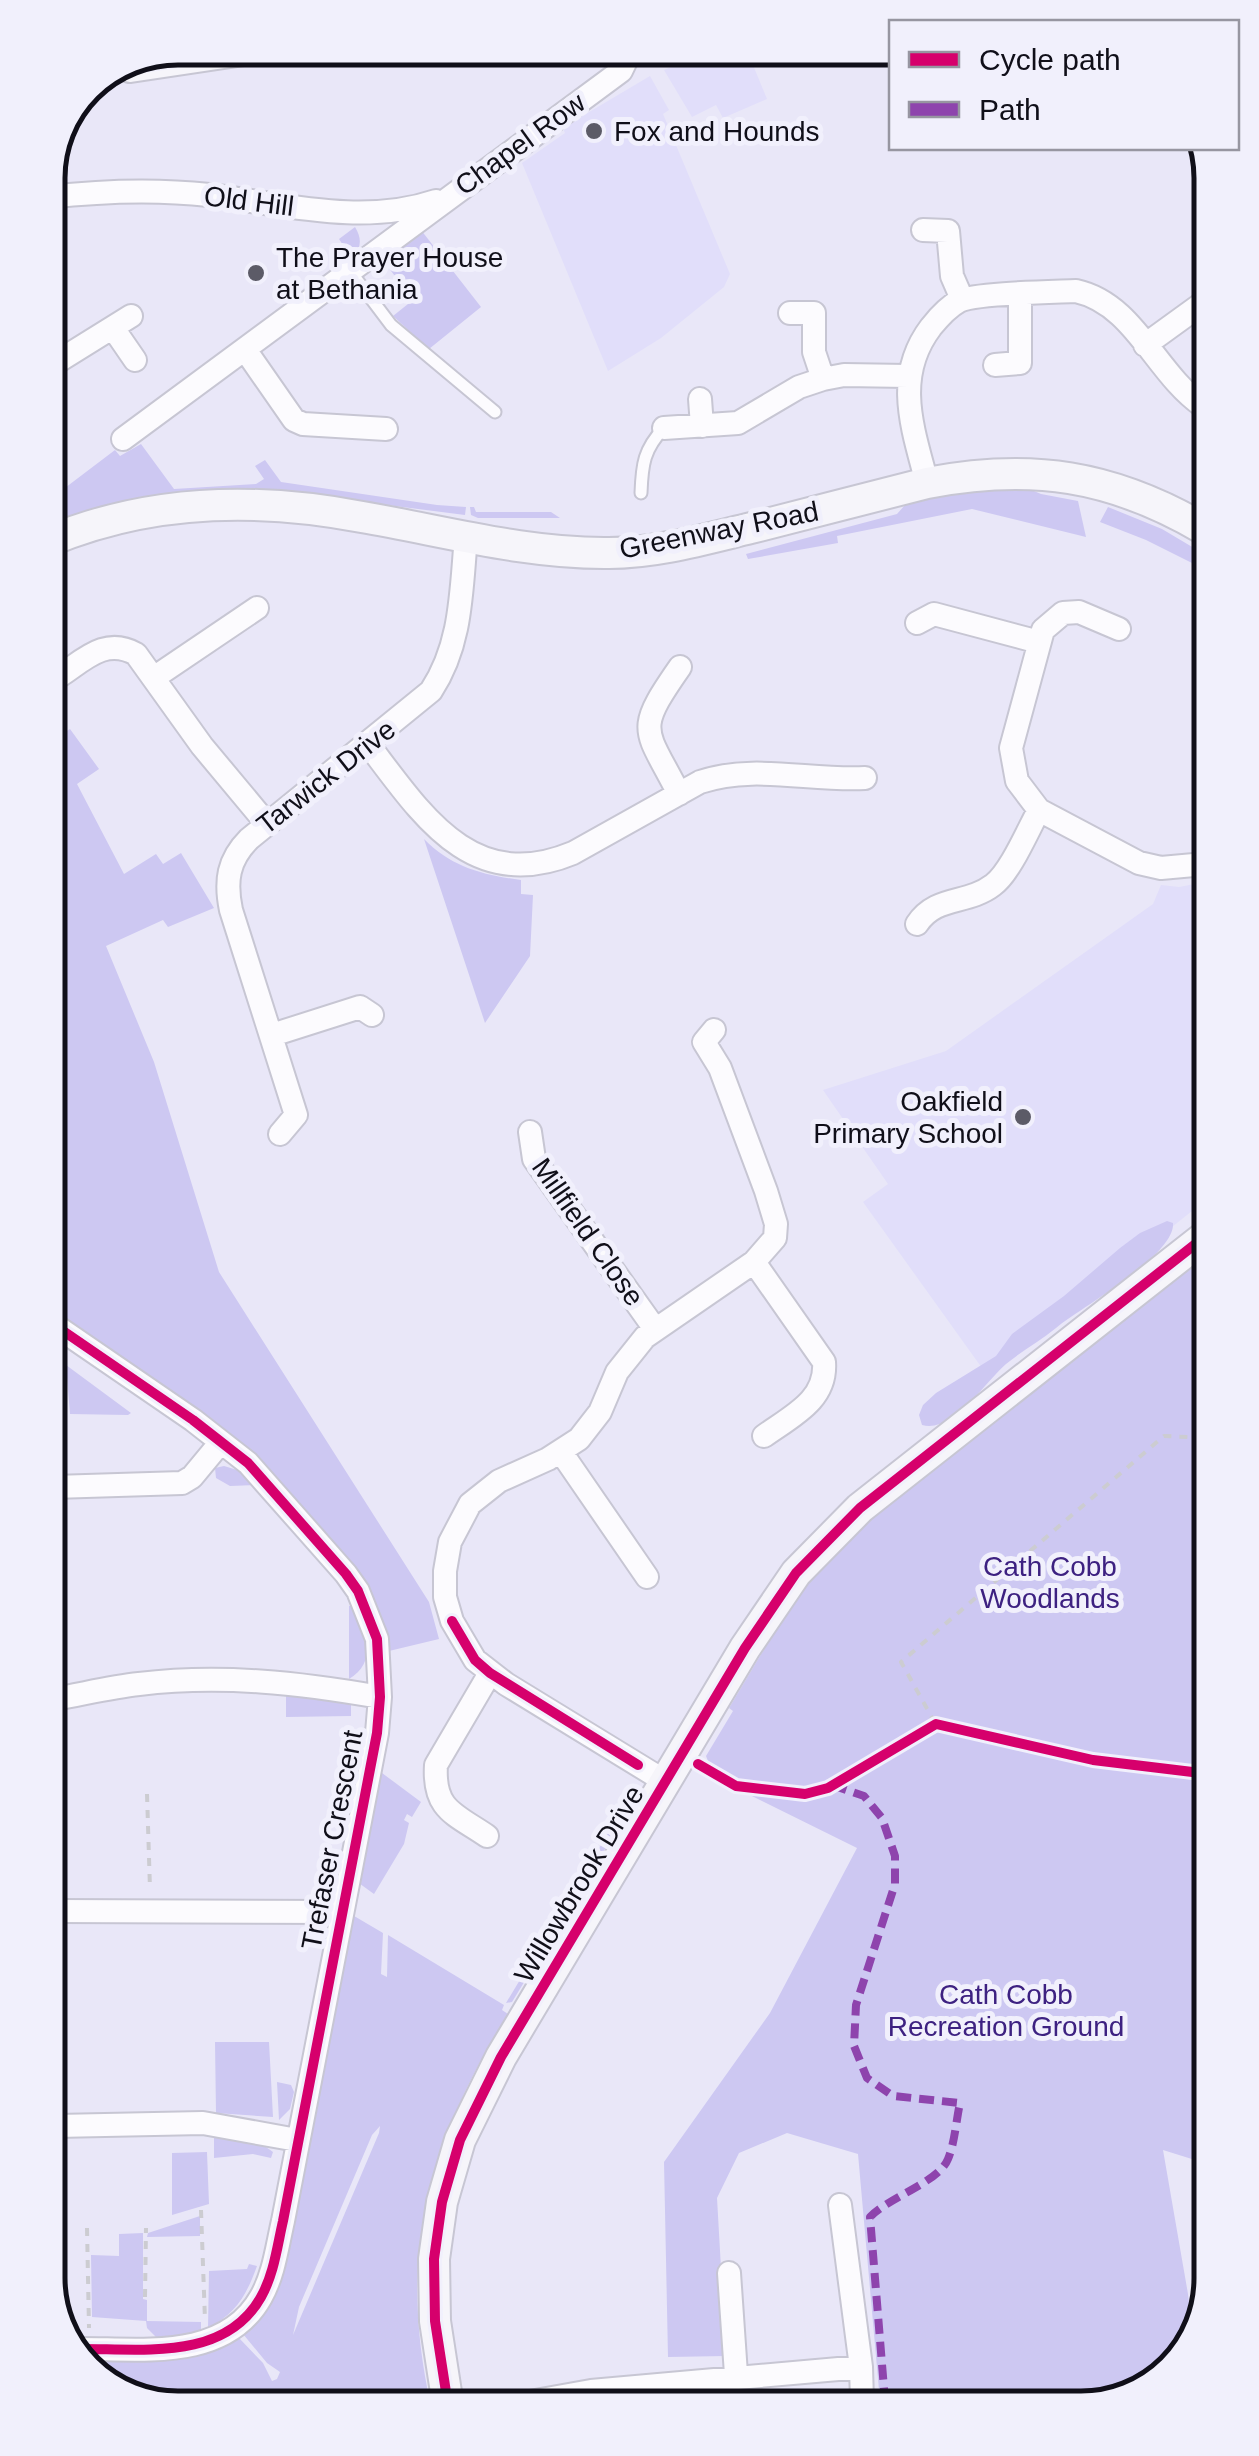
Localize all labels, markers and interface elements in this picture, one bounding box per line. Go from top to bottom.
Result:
legend [889,20,1239,150]
text: Cycle path [979,43,1121,76]
street label: Chapel Row [449,86,591,201]
text: Path [979,93,1041,126]
place label: Fox and Hounds [614,116,819,147]
marker: Fox and Hounds [583,120,605,142]
street label: Old Hill [202,180,296,222]
place label: The Prayer House at Bethania [276,242,503,305]
marker: The Prayer House at Bethania [245,262,267,284]
street label: Greenway Road [617,495,821,565]
street label: Tarwick Drive [251,714,401,840]
place label: Oakfield Primary School [813,1086,1003,1149]
marker: Oakfield Primary School [1012,1106,1034,1128]
street label: Millfield Close [526,1152,650,1312]
park label: Cath Cobb Woodlands [980,1551,1120,1614]
street label: Trefaser Crescent [296,1727,369,1952]
street label: Willowbrook Drive [508,1780,650,1988]
park label: Cath Cobb Recreation Ground [888,1979,1124,2042]

